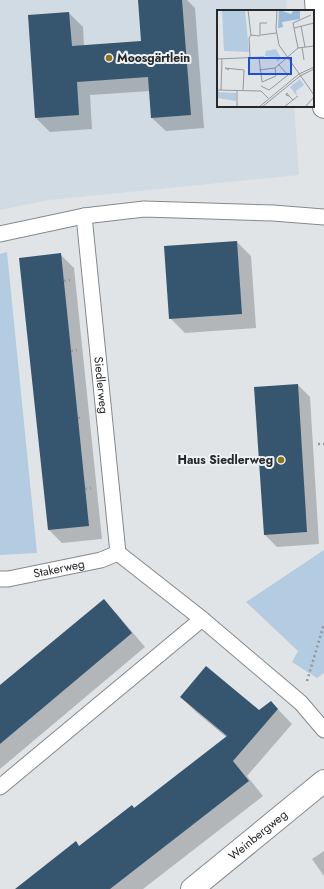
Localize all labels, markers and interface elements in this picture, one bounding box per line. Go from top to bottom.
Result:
inset map [217,10,314,107]
place label: Moosgärtlein [117,49,190,67]
marker: Moosgärtlein [104,53,114,63]
street label: Siedlerweg [89,356,113,414]
place label: Haus Siedlerweg [177,451,273,469]
marker: Haus Siedlerweg [276,455,286,465]
street label: Stakerweg [32,555,86,583]
street label: Weinbergweg [224,806,291,865]

